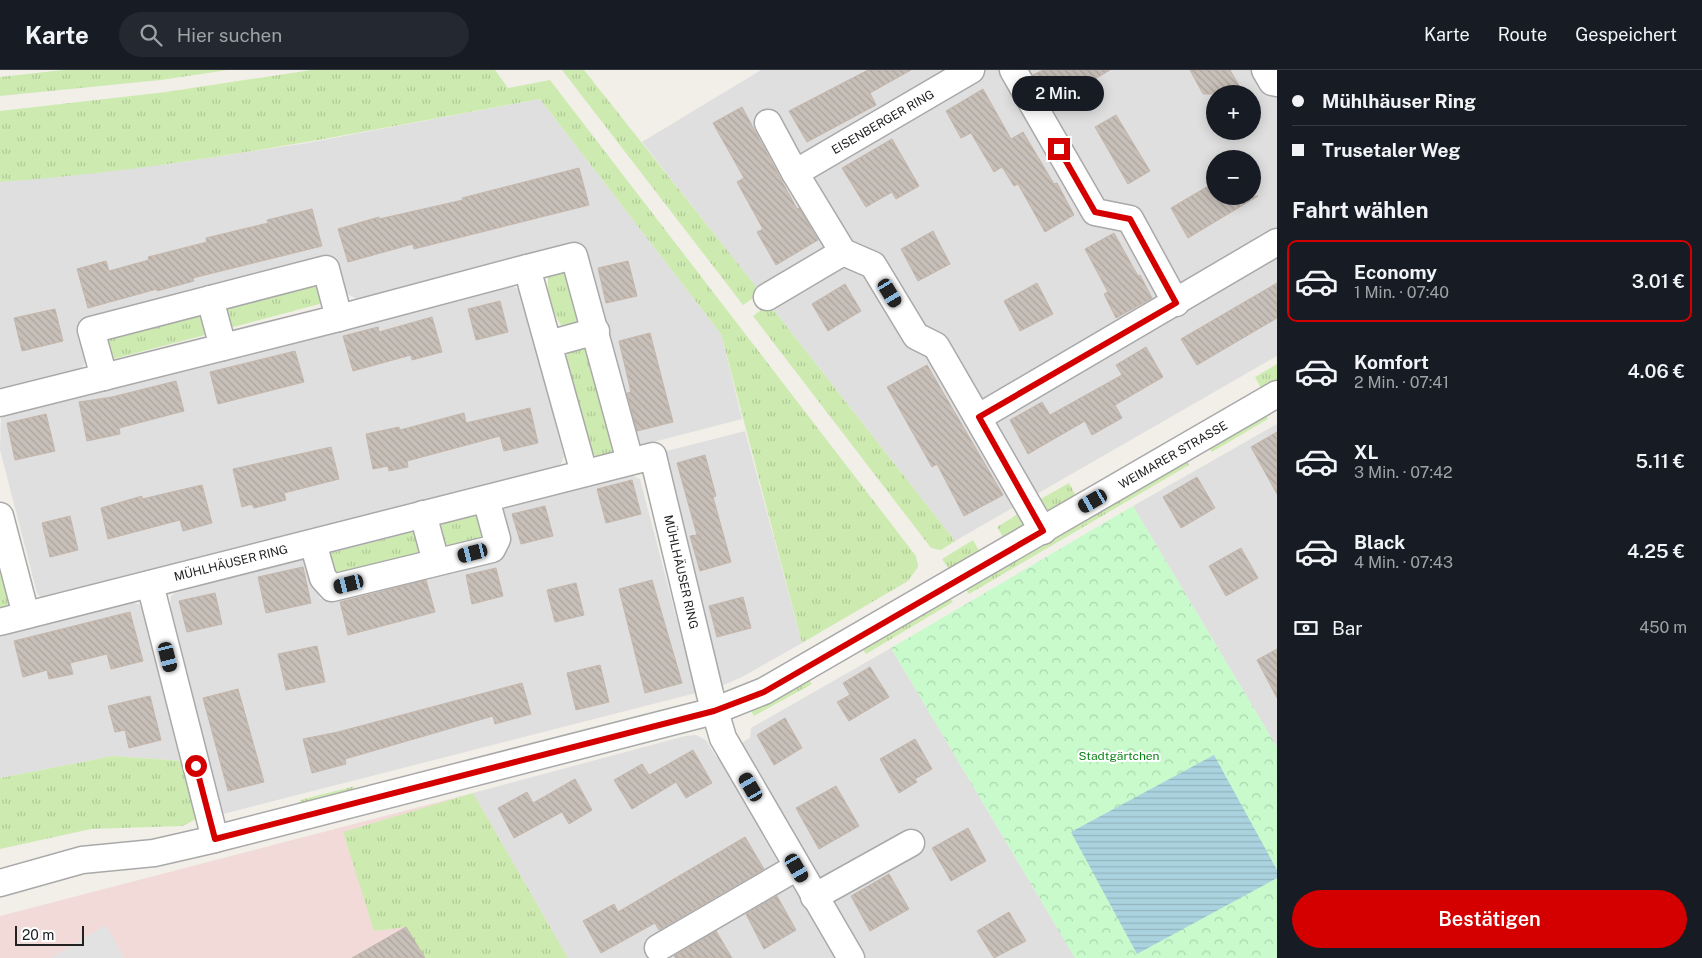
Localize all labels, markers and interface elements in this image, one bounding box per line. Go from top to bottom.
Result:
search box [119,12,469,57]
text: Karte [25,21,89,49]
icon: search [137,21,165,49]
text: Hier suchen [177,24,282,46]
text: Karte [1424,24,1470,45]
text: Route [1498,24,1547,45]
text: Gespeichert [1575,24,1677,45]
callout: 2 Min. [1013,77,1105,112]
text: 2 Min. [1035,84,1081,103]
map controls [1206,85,1261,205]
button: + [1206,85,1261,140]
street label: EISENBERGER RING [829,87,937,157]
text: Mühlhäuser Ring [1322,90,1476,112]
route end [1048,138,1070,160]
text: Trusetaler Weg [1322,139,1460,161]
button: − [1206,150,1261,205]
text: Fahrt wählen [1292,197,1429,223]
icon: car [1294,259,1339,304]
text: Economy [1354,261,1437,283]
text: 3.01 € [1632,270,1685,292]
car [875,276,904,310]
text: 1 Min. · 07:40 [1354,283,1449,302]
icon: car [1294,349,1339,394]
text: Komfort [1354,351,1429,373]
text: 4.06 € [1628,360,1685,382]
text: 2 Min. · 07:41 [1354,373,1449,392]
street label: WEIMARER STRASSE [1116,418,1230,492]
icon: car [1294,439,1339,484]
text: XL [1354,441,1379,463]
text: 5.11 € [1635,450,1685,472]
text: 3 Min. · 07:42 [1354,463,1452,482]
car [1076,487,1109,515]
street label: MÜHLHÄUSER RING [661,514,701,630]
icon: car [1294,529,1339,574]
text: Black [1354,531,1405,553]
text: 4.25 € [1627,540,1685,562]
street label: MÜHLHÄUSER RING [173,542,289,584]
car [456,542,489,564]
text: 4 Min. · 07:43 [1354,553,1453,572]
car [332,573,365,595]
icon: cash [1292,614,1320,642]
text: Bar [1332,617,1363,639]
text: 450 m [1639,618,1687,637]
car [157,641,178,673]
park label: Stadtgärtchen [1078,749,1160,763]
route start [185,755,207,777]
car [737,770,764,804]
car [783,851,810,885]
button: Bestätigen [1292,890,1687,948]
scale bar [15,923,84,946]
text: 20 m [22,927,54,943]

